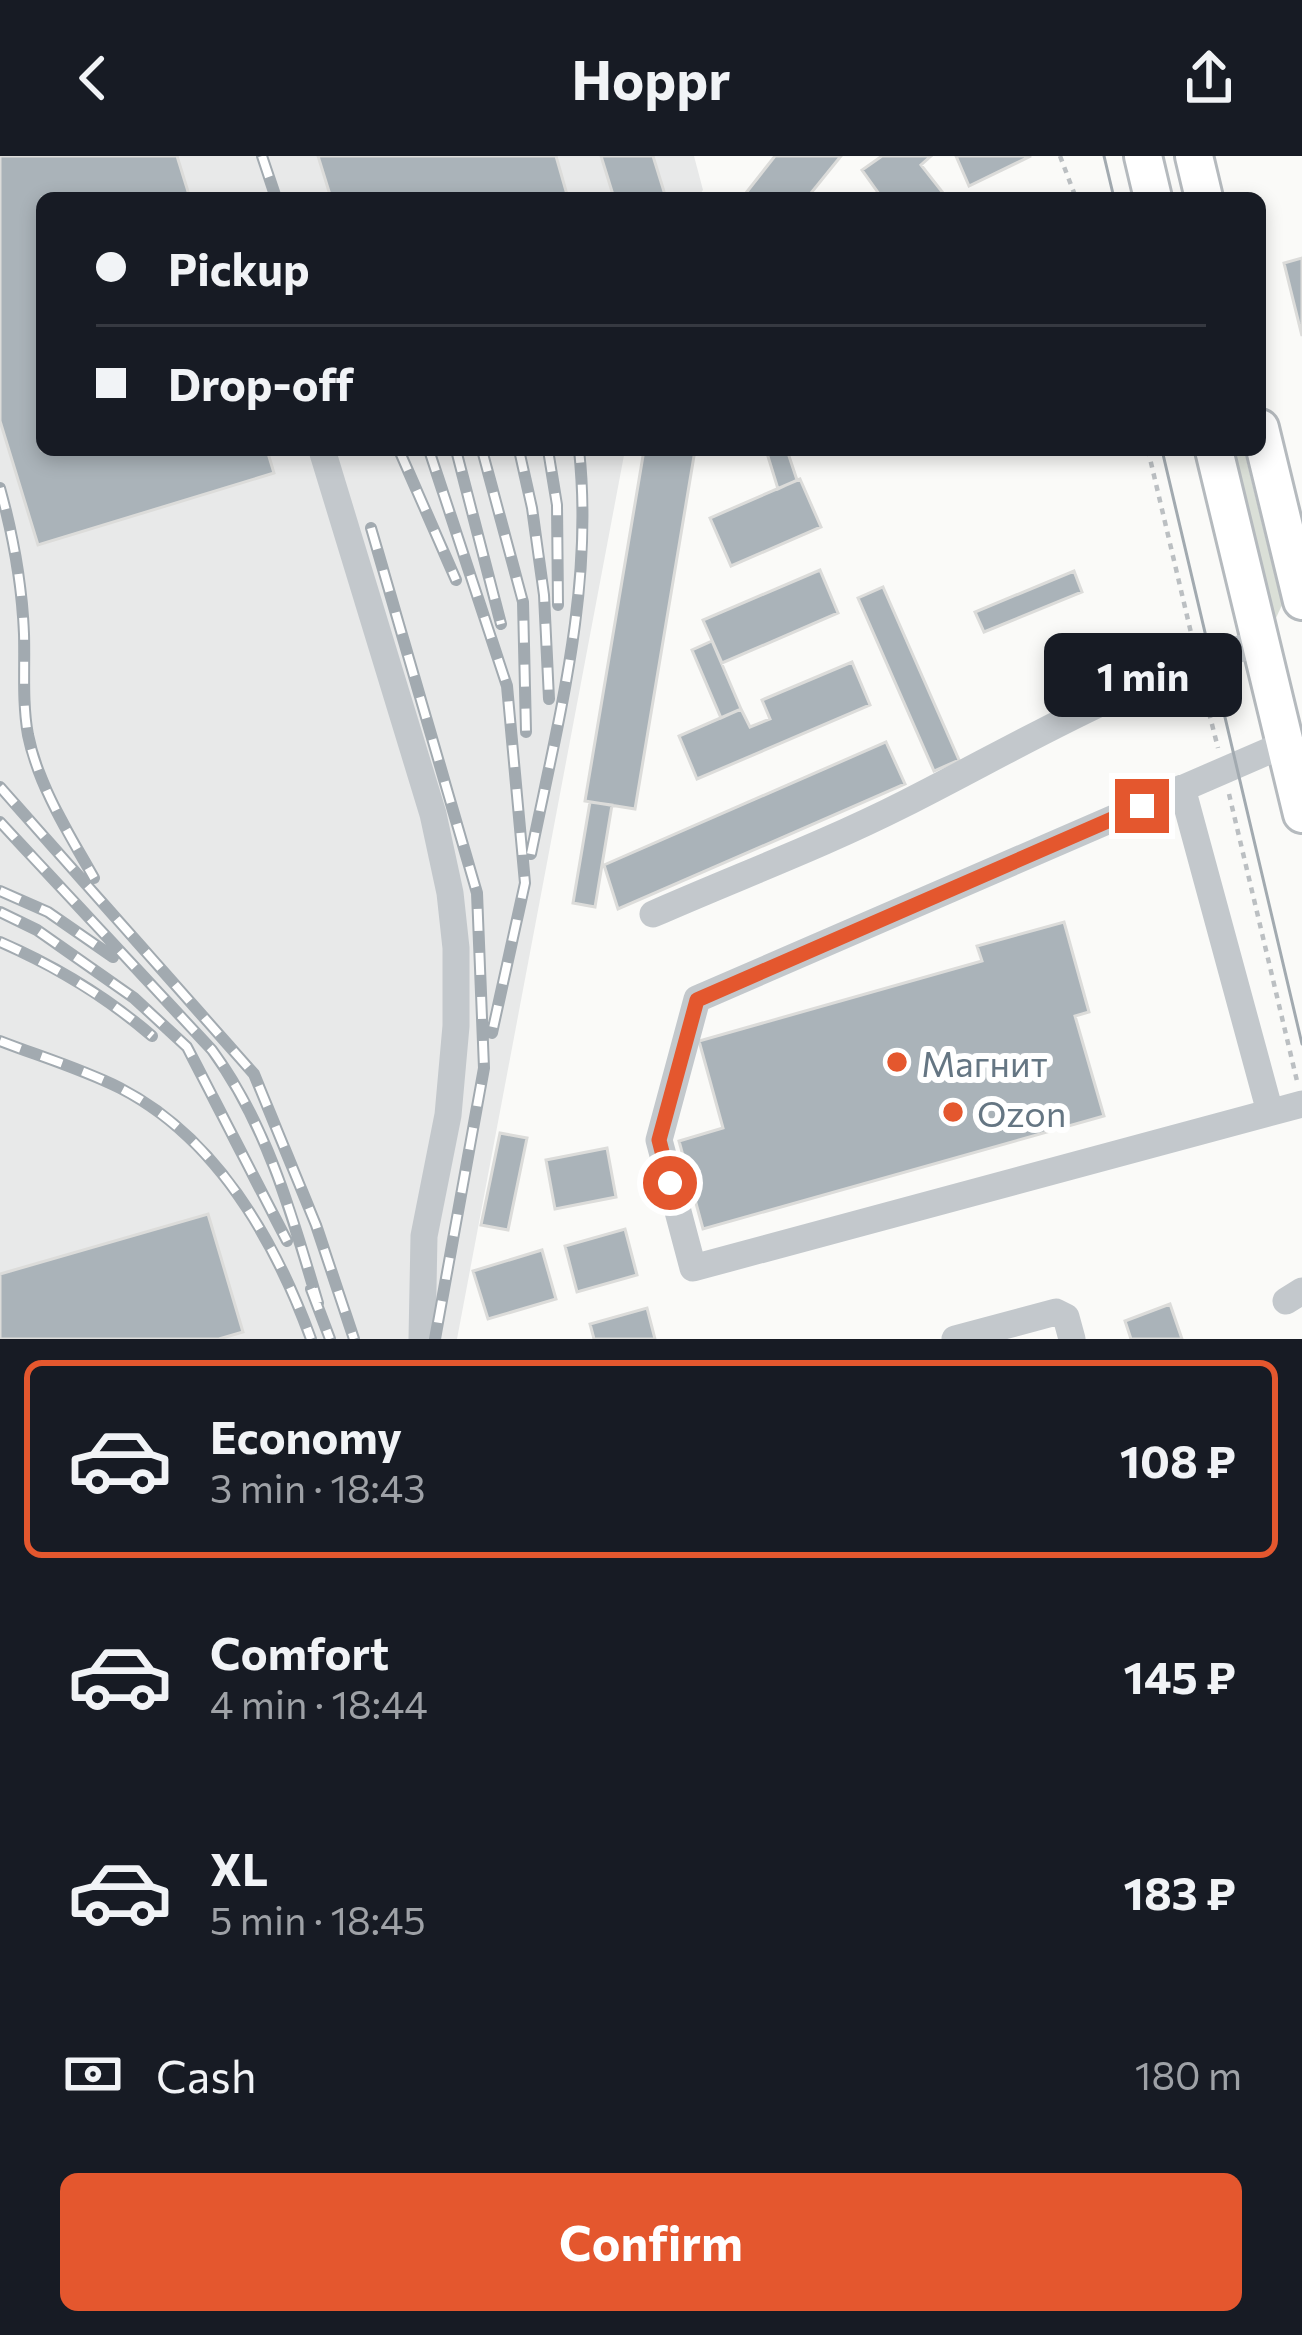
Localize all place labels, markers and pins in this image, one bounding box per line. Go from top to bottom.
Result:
place label: Магнит [921,1040,1048,1084]
marker: Магнит [884,1049,910,1075]
place label: Ozon [977,1090,1066,1134]
marker: Ozon [940,1099,966,1125]

